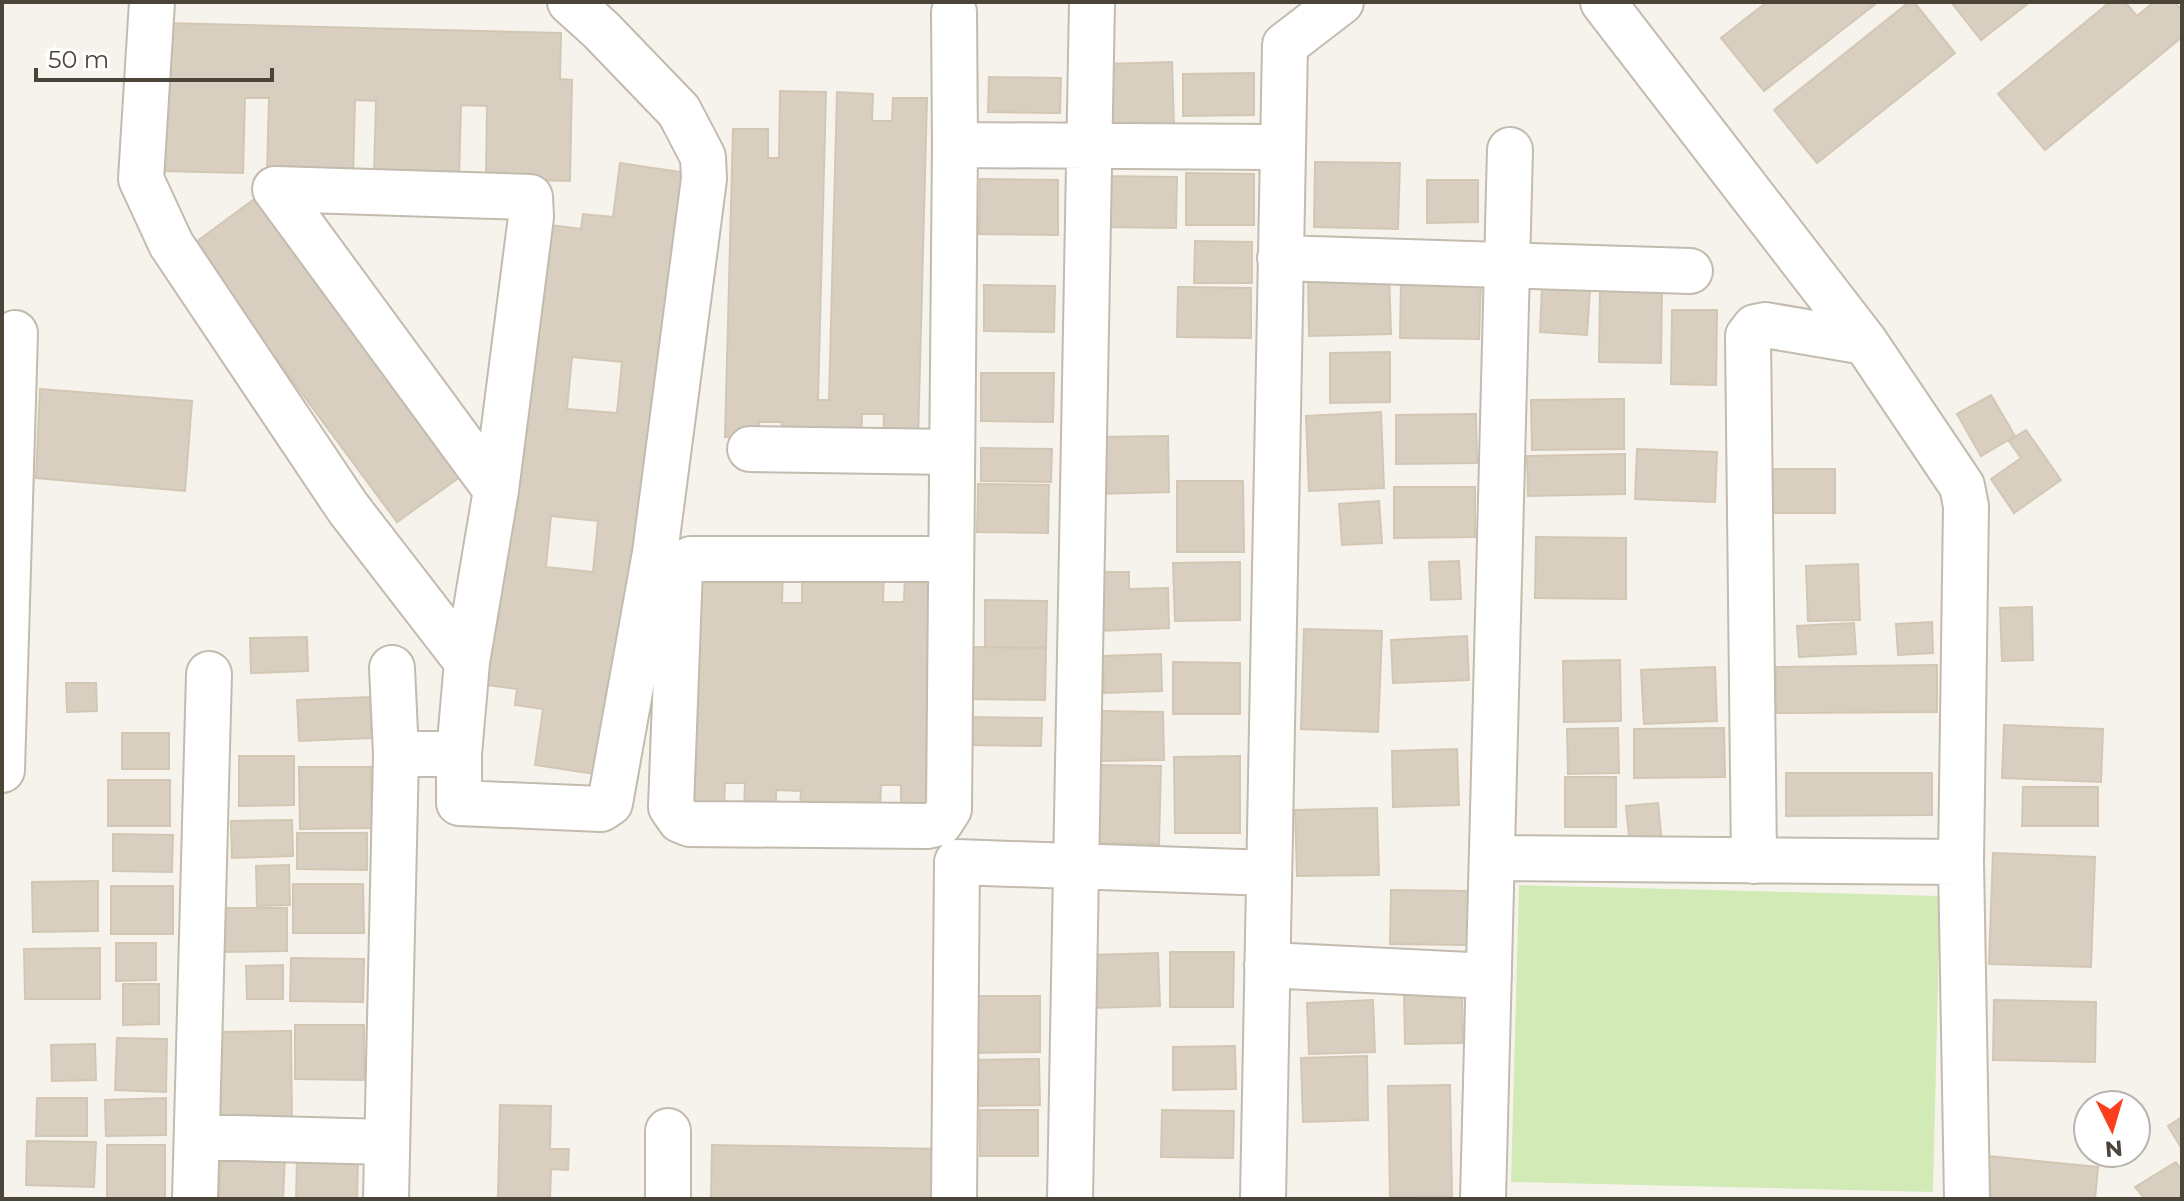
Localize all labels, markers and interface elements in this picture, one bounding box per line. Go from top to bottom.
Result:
scale bar [36,32,272,82]
text: 50 m [48,45,109,74]
north arrow [2072,1089,2152,1169]
text: N [2104,1134,2124,1163]

